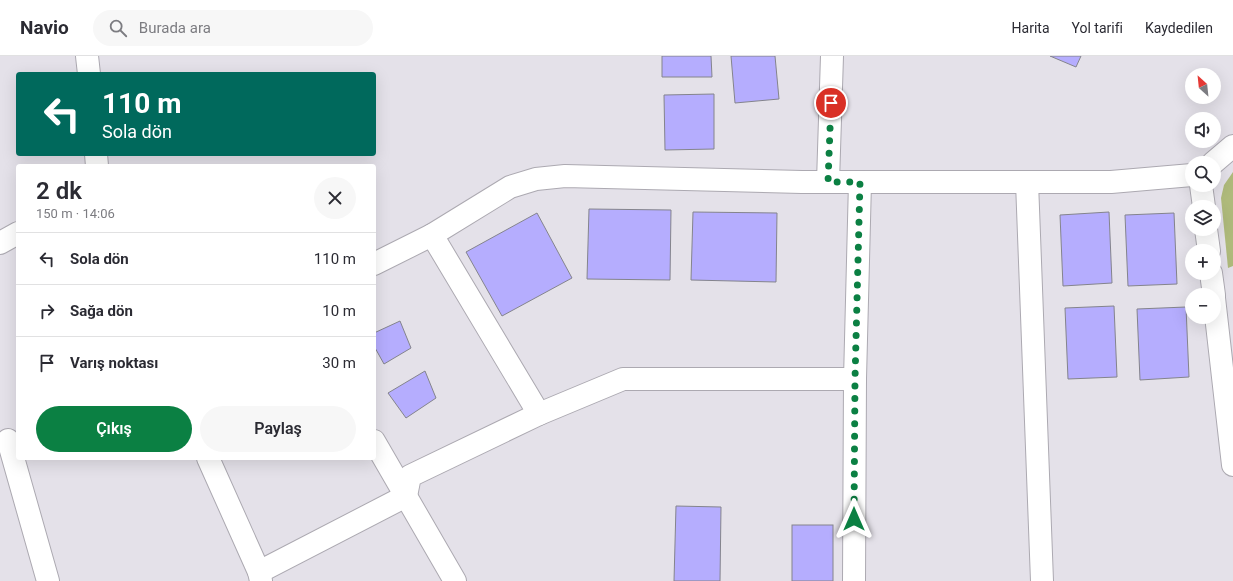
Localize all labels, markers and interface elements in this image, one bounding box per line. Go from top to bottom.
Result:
search box [93,10,373,46]
text: Navio [20,16,69,39]
icon: search [107,17,129,39]
text: Burada ara [139,19,211,37]
text: Harita [1012,20,1050,36]
text: Yol tarifi [1072,20,1123,36]
text: Kaydedilen [1145,20,1213,36]
north arrow [1185,68,1221,104]
map controls [1185,68,1221,324]
pin [814,86,848,120]
text: 110 m [102,87,181,120]
icon: left [36,88,88,140]
icon: arrive [820,92,842,114]
button: sound [1185,112,1221,148]
text: Sola dön [102,121,172,142]
button: search [1185,156,1221,192]
text: 2 dk [36,177,82,205]
button: close [314,177,356,219]
button: layers [1185,200,1221,236]
text: 150 m · 14:06 [36,206,115,221]
button: + [1185,244,1221,280]
icon: left [36,248,58,270]
text: Sola dön [70,250,129,268]
text: 110 m [314,250,356,268]
button: − [1185,288,1221,324]
icon: right [36,300,58,322]
text: Sağa dön [70,302,133,320]
text: 10 m [322,302,356,320]
icon: arrive [36,352,58,374]
text: Varış noktası [70,354,158,372]
text: 30 m [322,354,356,372]
button: Çıkış [36,406,192,452]
button: Paylaş [200,406,356,452]
position arrow [833,498,875,540]

